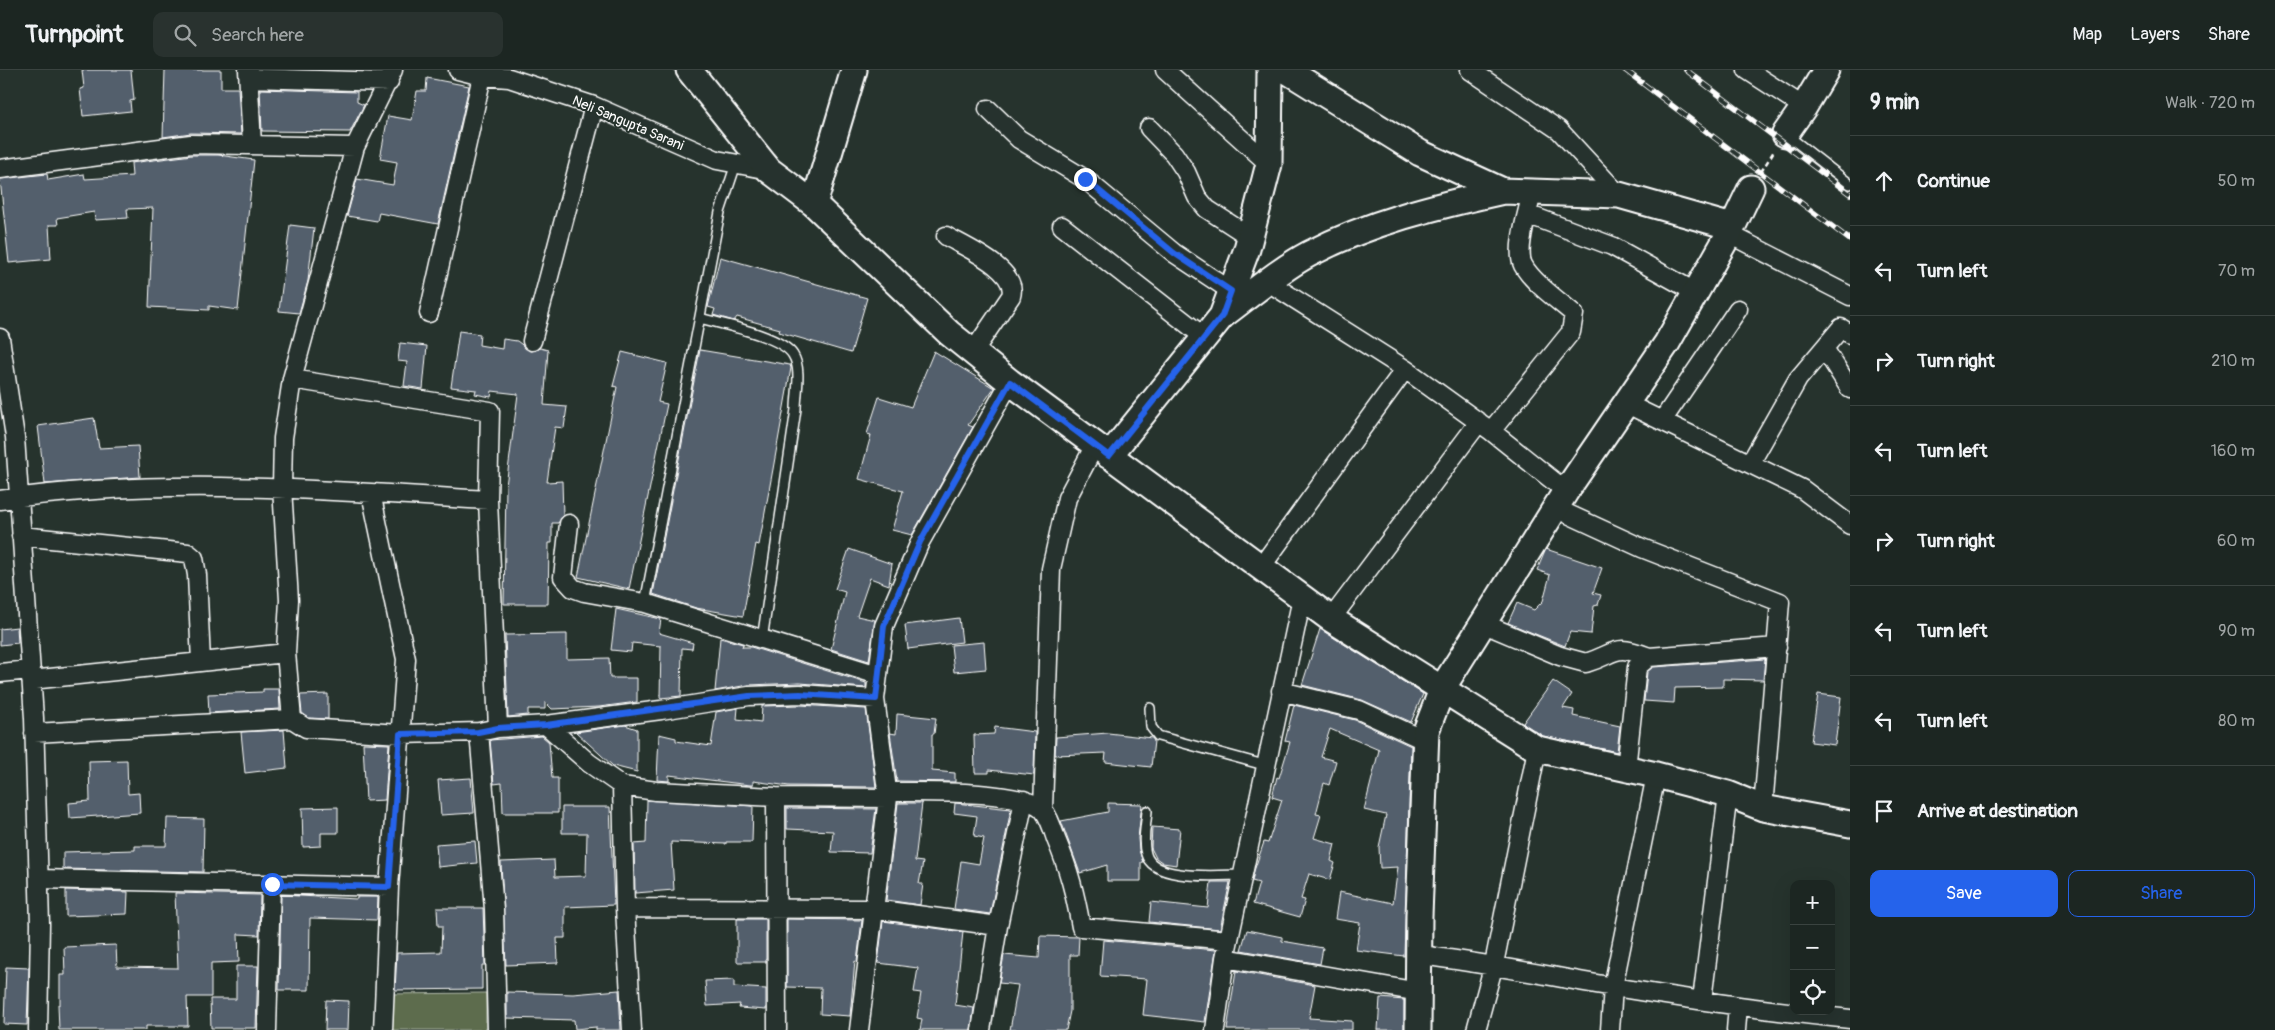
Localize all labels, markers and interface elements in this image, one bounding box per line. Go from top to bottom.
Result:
search box [153,12,503,57]
text: Turnpoint [25,20,123,49]
icon: search [171,21,199,49]
text: Search here [211,23,304,47]
text: Map [2073,23,2102,46]
text: Layers [2130,23,2180,46]
text: Share [2208,23,2250,46]
text: 9 min [1870,89,1919,116]
street label: Neli Sangupta Sarani [570,92,687,154]
text: Walk · 720 m [2165,93,2255,113]
icon: ahead [1870,167,1898,195]
route end [1074,168,1097,191]
text: Continue [1917,169,1990,193]
text: 50 m [2218,171,2255,191]
icon: left [1870,257,1898,285]
text: Turn left [1917,259,1987,283]
text: 70 m [2218,261,2255,281]
icon: right [1870,347,1898,375]
text: Turn right [1917,349,1995,373]
text: 210 m [2211,351,2255,371]
icon: left [1870,437,1898,465]
text: Turn left [1917,439,1987,463]
text: 160 m [2211,441,2255,461]
icon: right [1870,527,1898,555]
text: Turn right [1917,529,1995,553]
text: 60 m [2217,531,2255,551]
icon: left [1870,617,1898,645]
text: Turn left [1917,619,1987,643]
text: 90 m [2218,621,2255,641]
icon: left [1870,707,1898,735]
text: Turn left [1917,709,1987,733]
text: 80 m [2218,711,2255,731]
icon: arrive [1870,797,1898,825]
text: Arrive at destination [1917,799,2078,823]
button: Save [1870,870,2058,917]
button: Share [2068,870,2255,917]
route start [261,873,284,896]
map controls [1790,880,1835,1015]
button: + [1790,880,1835,925]
button: − [1790,925,1835,970]
button: locate [1790,970,1835,1015]

